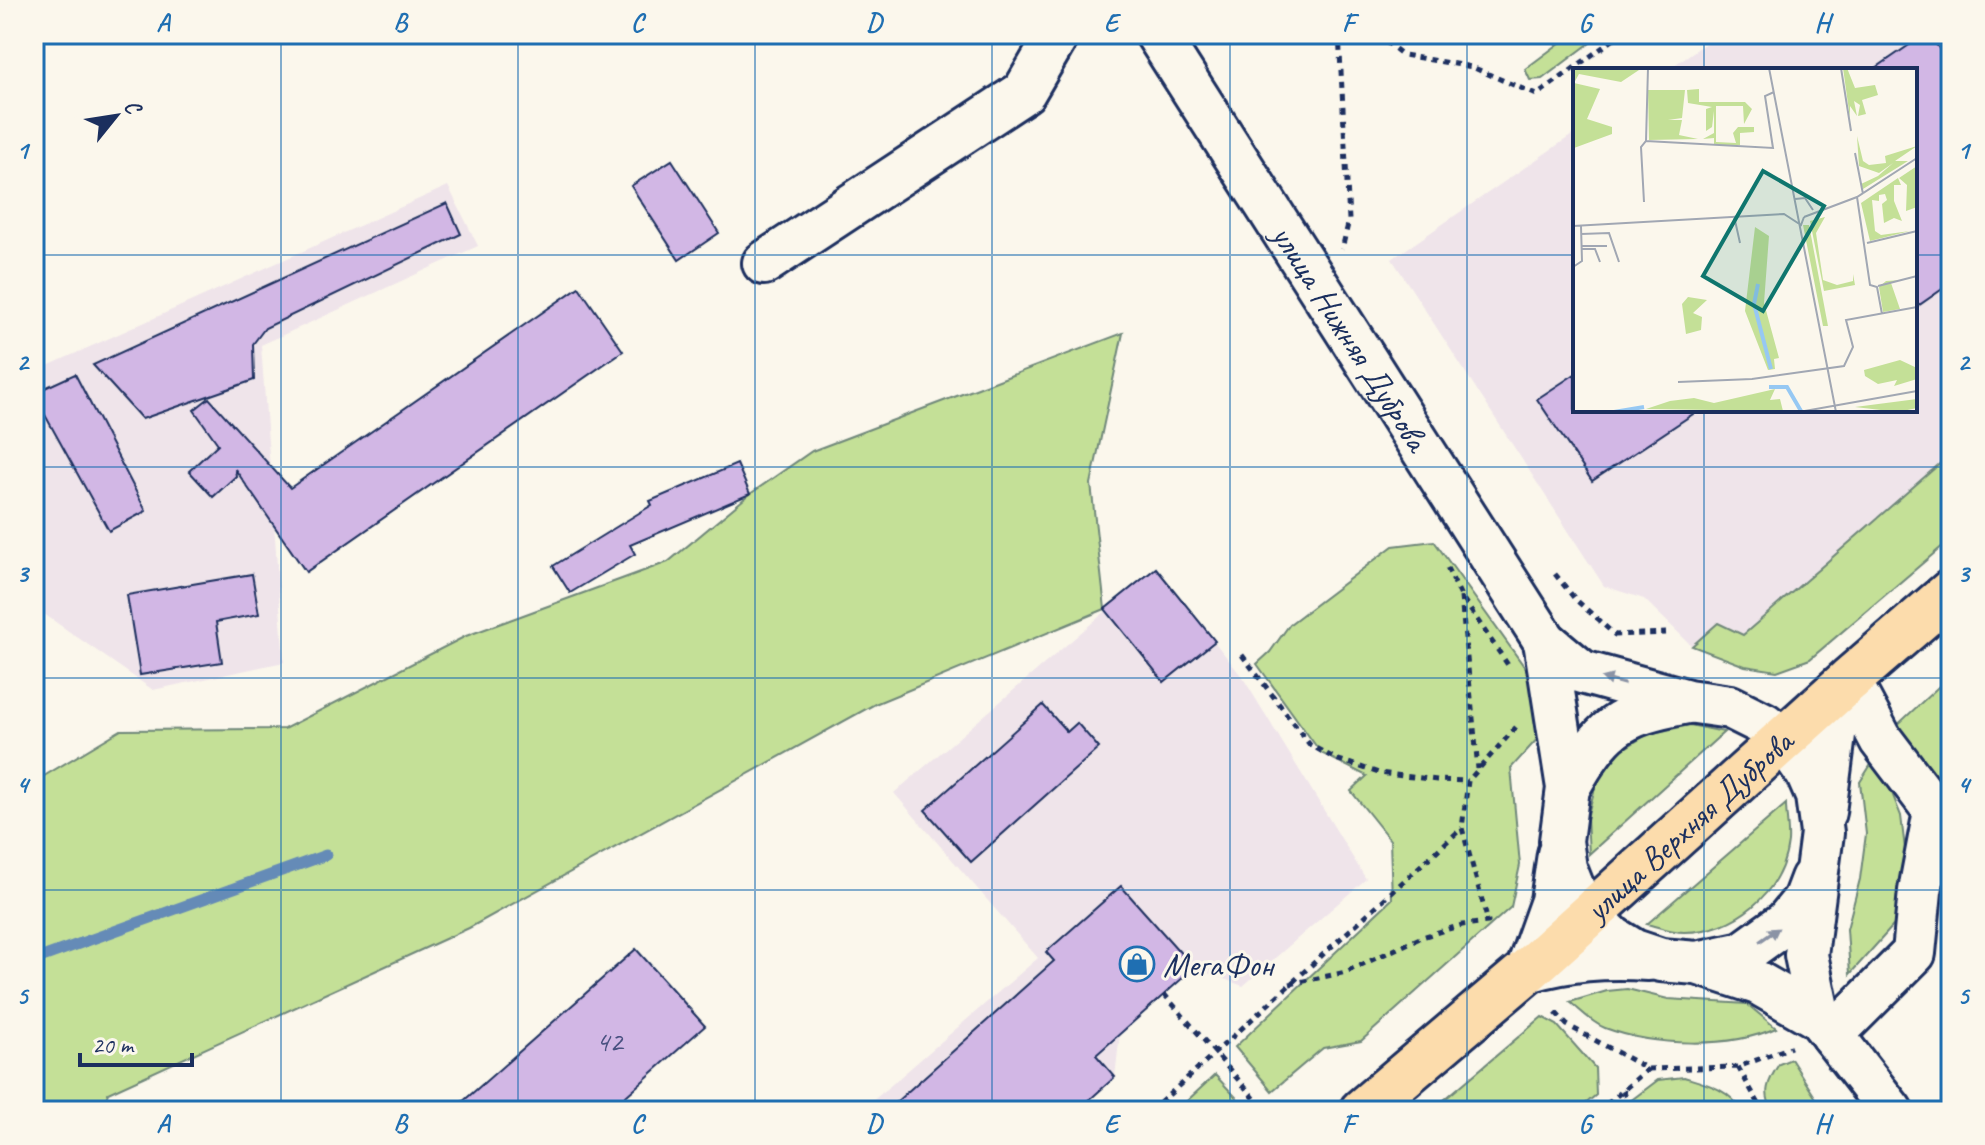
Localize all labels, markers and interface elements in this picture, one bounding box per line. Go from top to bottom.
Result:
text: A [156,6,171,39]
text: B [393,6,409,39]
text: C [631,6,647,39]
text: D [866,6,884,39]
text: E [1104,6,1122,39]
text: F [1342,6,1360,39]
text: G [1579,6,1595,39]
text: H [1815,6,1835,39]
inset map [1573,68,1917,412]
north arrow [76,76,156,156]
text: С [118,95,149,121]
text: 1 [16,134,31,167]
text: 1 [1957,134,1972,167]
street label: улица Нижняя Дуброва [1262,215,1441,461]
text: 2 [16,345,30,378]
text: 2 [1957,345,1971,378]
text: 3 [16,557,30,590]
text: 3 [1957,557,1971,590]
one-way arrow [1600,674,1624,687]
street label: улица Верхняя Дуброва [1574,718,1804,931]
text: 4 [16,768,31,801]
text: 4 [1957,768,1972,801]
one-way arrow [1758,928,1779,943]
place label: МегаФон [1163,943,1275,986]
shop icon: МегаФон [1118,945,1156,983]
text: 5 [16,979,30,1012]
text: 5 [1957,979,1971,1012]
scale bar [80,1017,192,1067]
house number: 42 [596,1022,625,1060]
text: 20 m [92,1030,135,1060]
text: A [156,1107,171,1140]
text: B [393,1107,409,1140]
text: C [631,1107,647,1140]
text: D [866,1107,884,1140]
text: E [1104,1107,1122,1140]
text: F [1342,1107,1360,1140]
text: G [1579,1107,1595,1140]
text: H [1815,1107,1835,1140]

